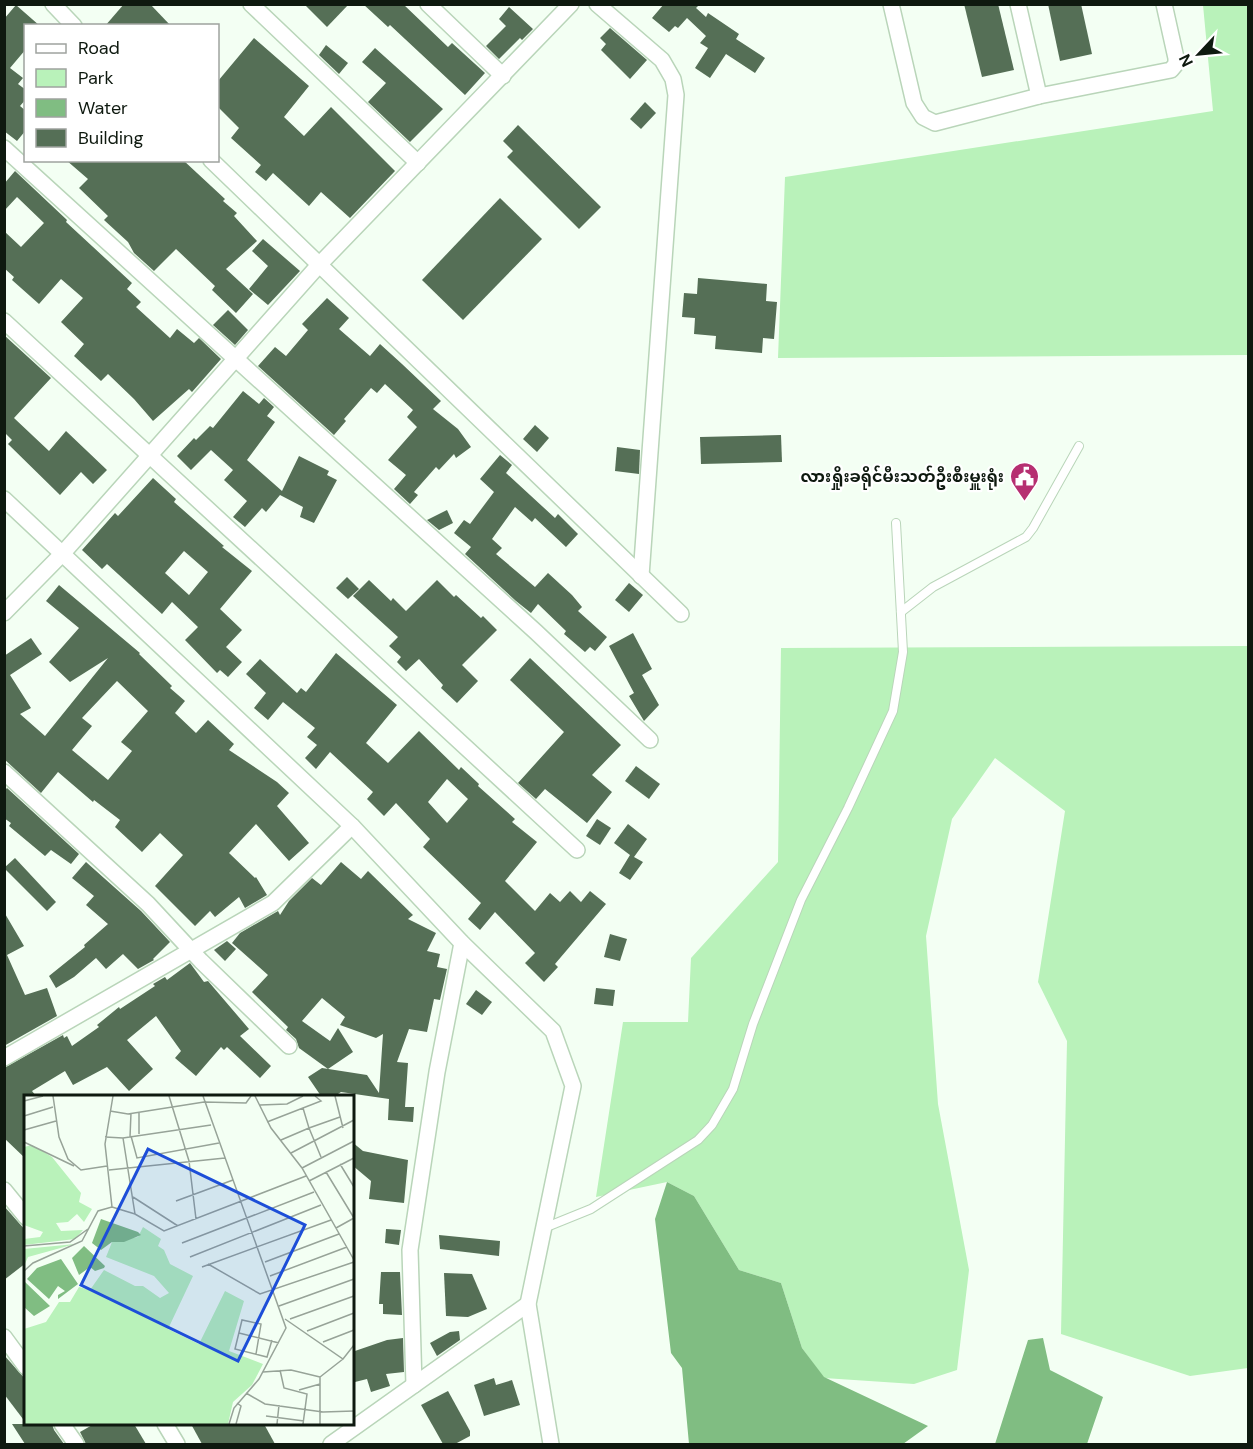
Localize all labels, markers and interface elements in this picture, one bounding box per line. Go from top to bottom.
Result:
legend [24,24,219,162]
north arrow [1169,24,1229,84]
text: Road [78,36,120,60]
text: N [1174,51,1198,70]
text: Park [78,66,114,90]
text: Water [78,96,128,120]
text: Building [78,126,143,150]
public building icon: လားရှိုးခရိုင်မီးသတ်ဦးစီးမှူးရုံး [1009,460,1041,502]
place label: လားရှိုးခရိုင်မီးသတ်ဦးစီးမှူးရုံး [801,465,1004,490]
inset map [24,1095,354,1425]

